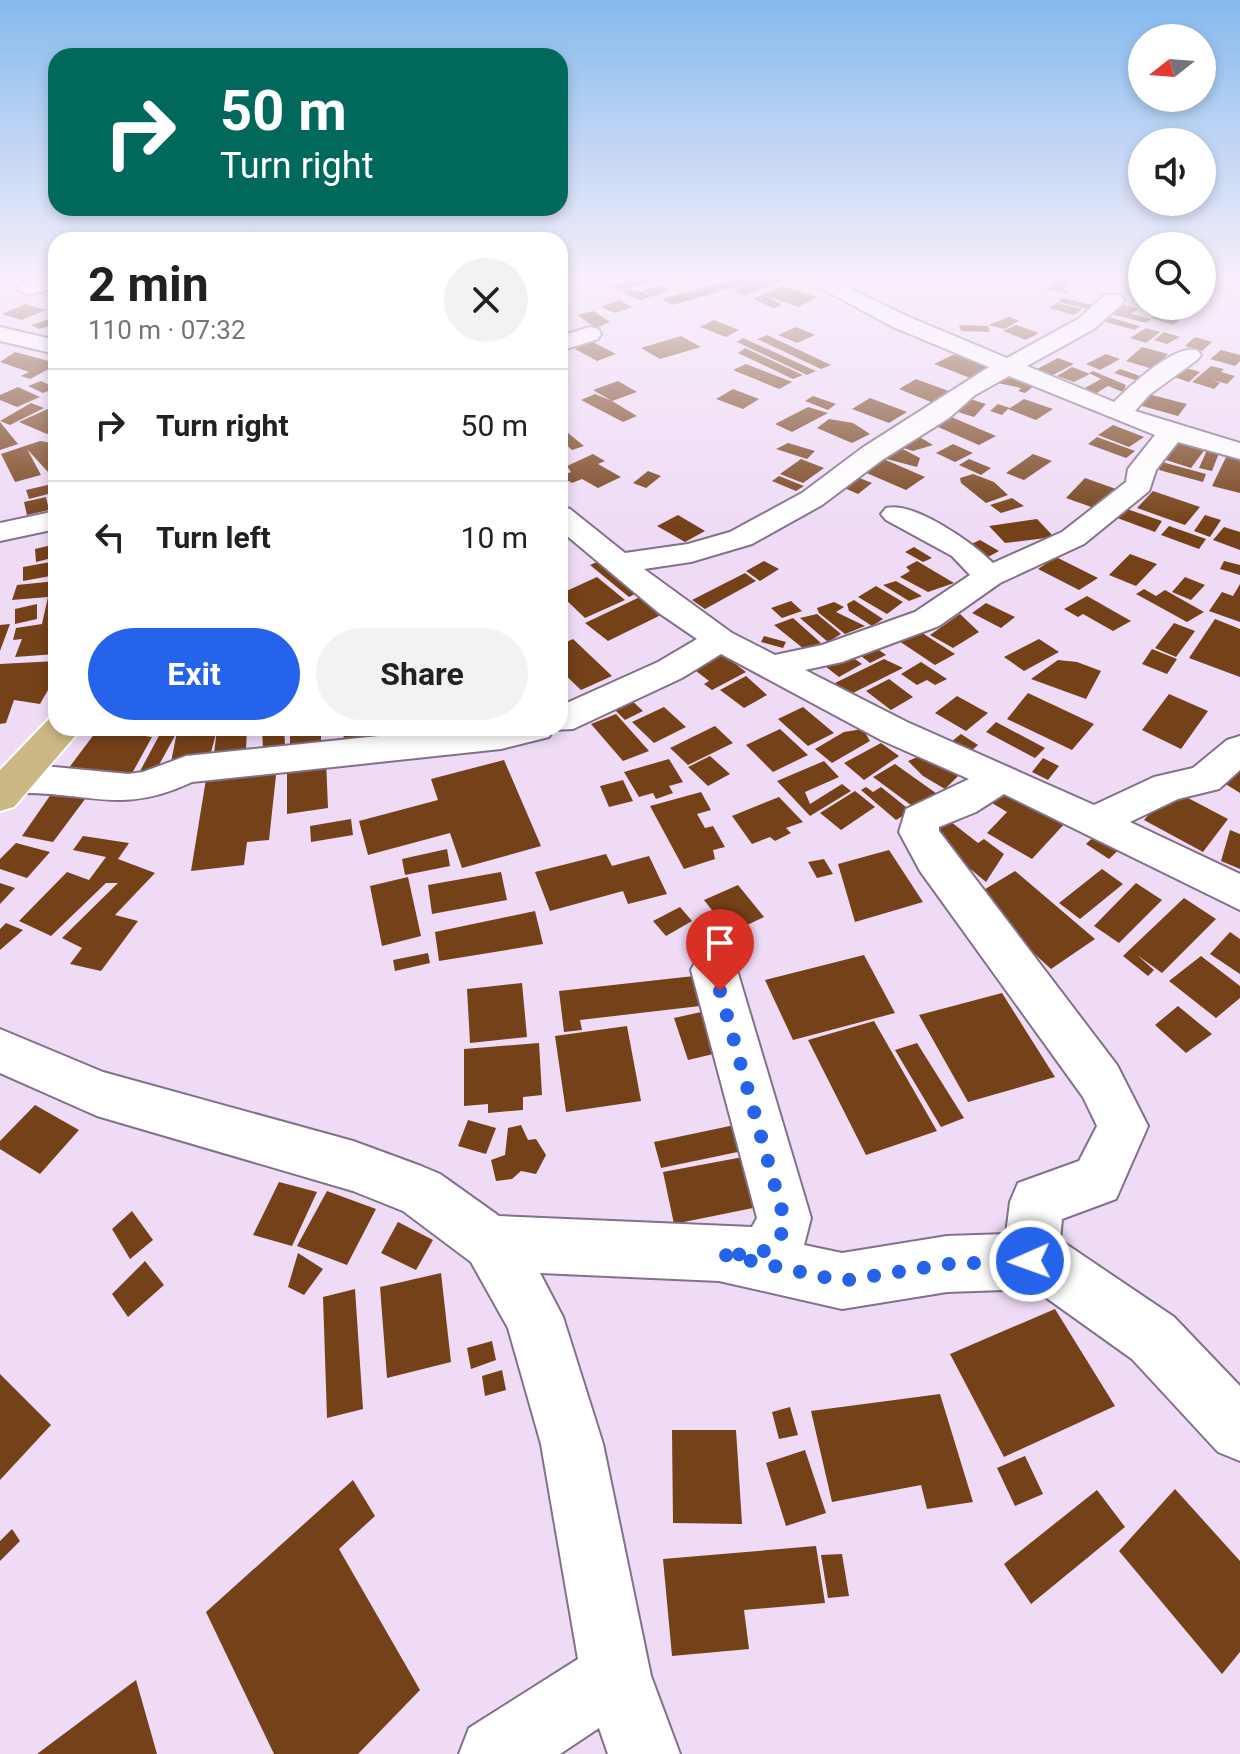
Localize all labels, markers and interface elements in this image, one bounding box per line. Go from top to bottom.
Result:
north arrow [1128,24,1216,112]
map controls [1128,24,1216,320]
text: 50 m [220,78,347,144]
icon: right [88,80,192,184]
button: sound [1128,128,1216,216]
text: Turn right [220,145,373,187]
button: search [1128,232,1216,320]
text: 2 min [88,256,209,313]
button: close [444,258,528,342]
text: 110 m · 07:32 [88,315,246,345]
icon: right [88,403,132,447]
text: Turn right [156,408,289,443]
text: 50 m [461,408,528,443]
icon: left [88,515,132,559]
text: Turn left [156,520,271,555]
text: 10 m [461,520,528,555]
button: Exit [88,628,300,720]
button: Share [316,628,528,720]
pin [686,909,754,991]
icon: arrive [698,921,742,965]
position arrow [988,1219,1072,1303]

